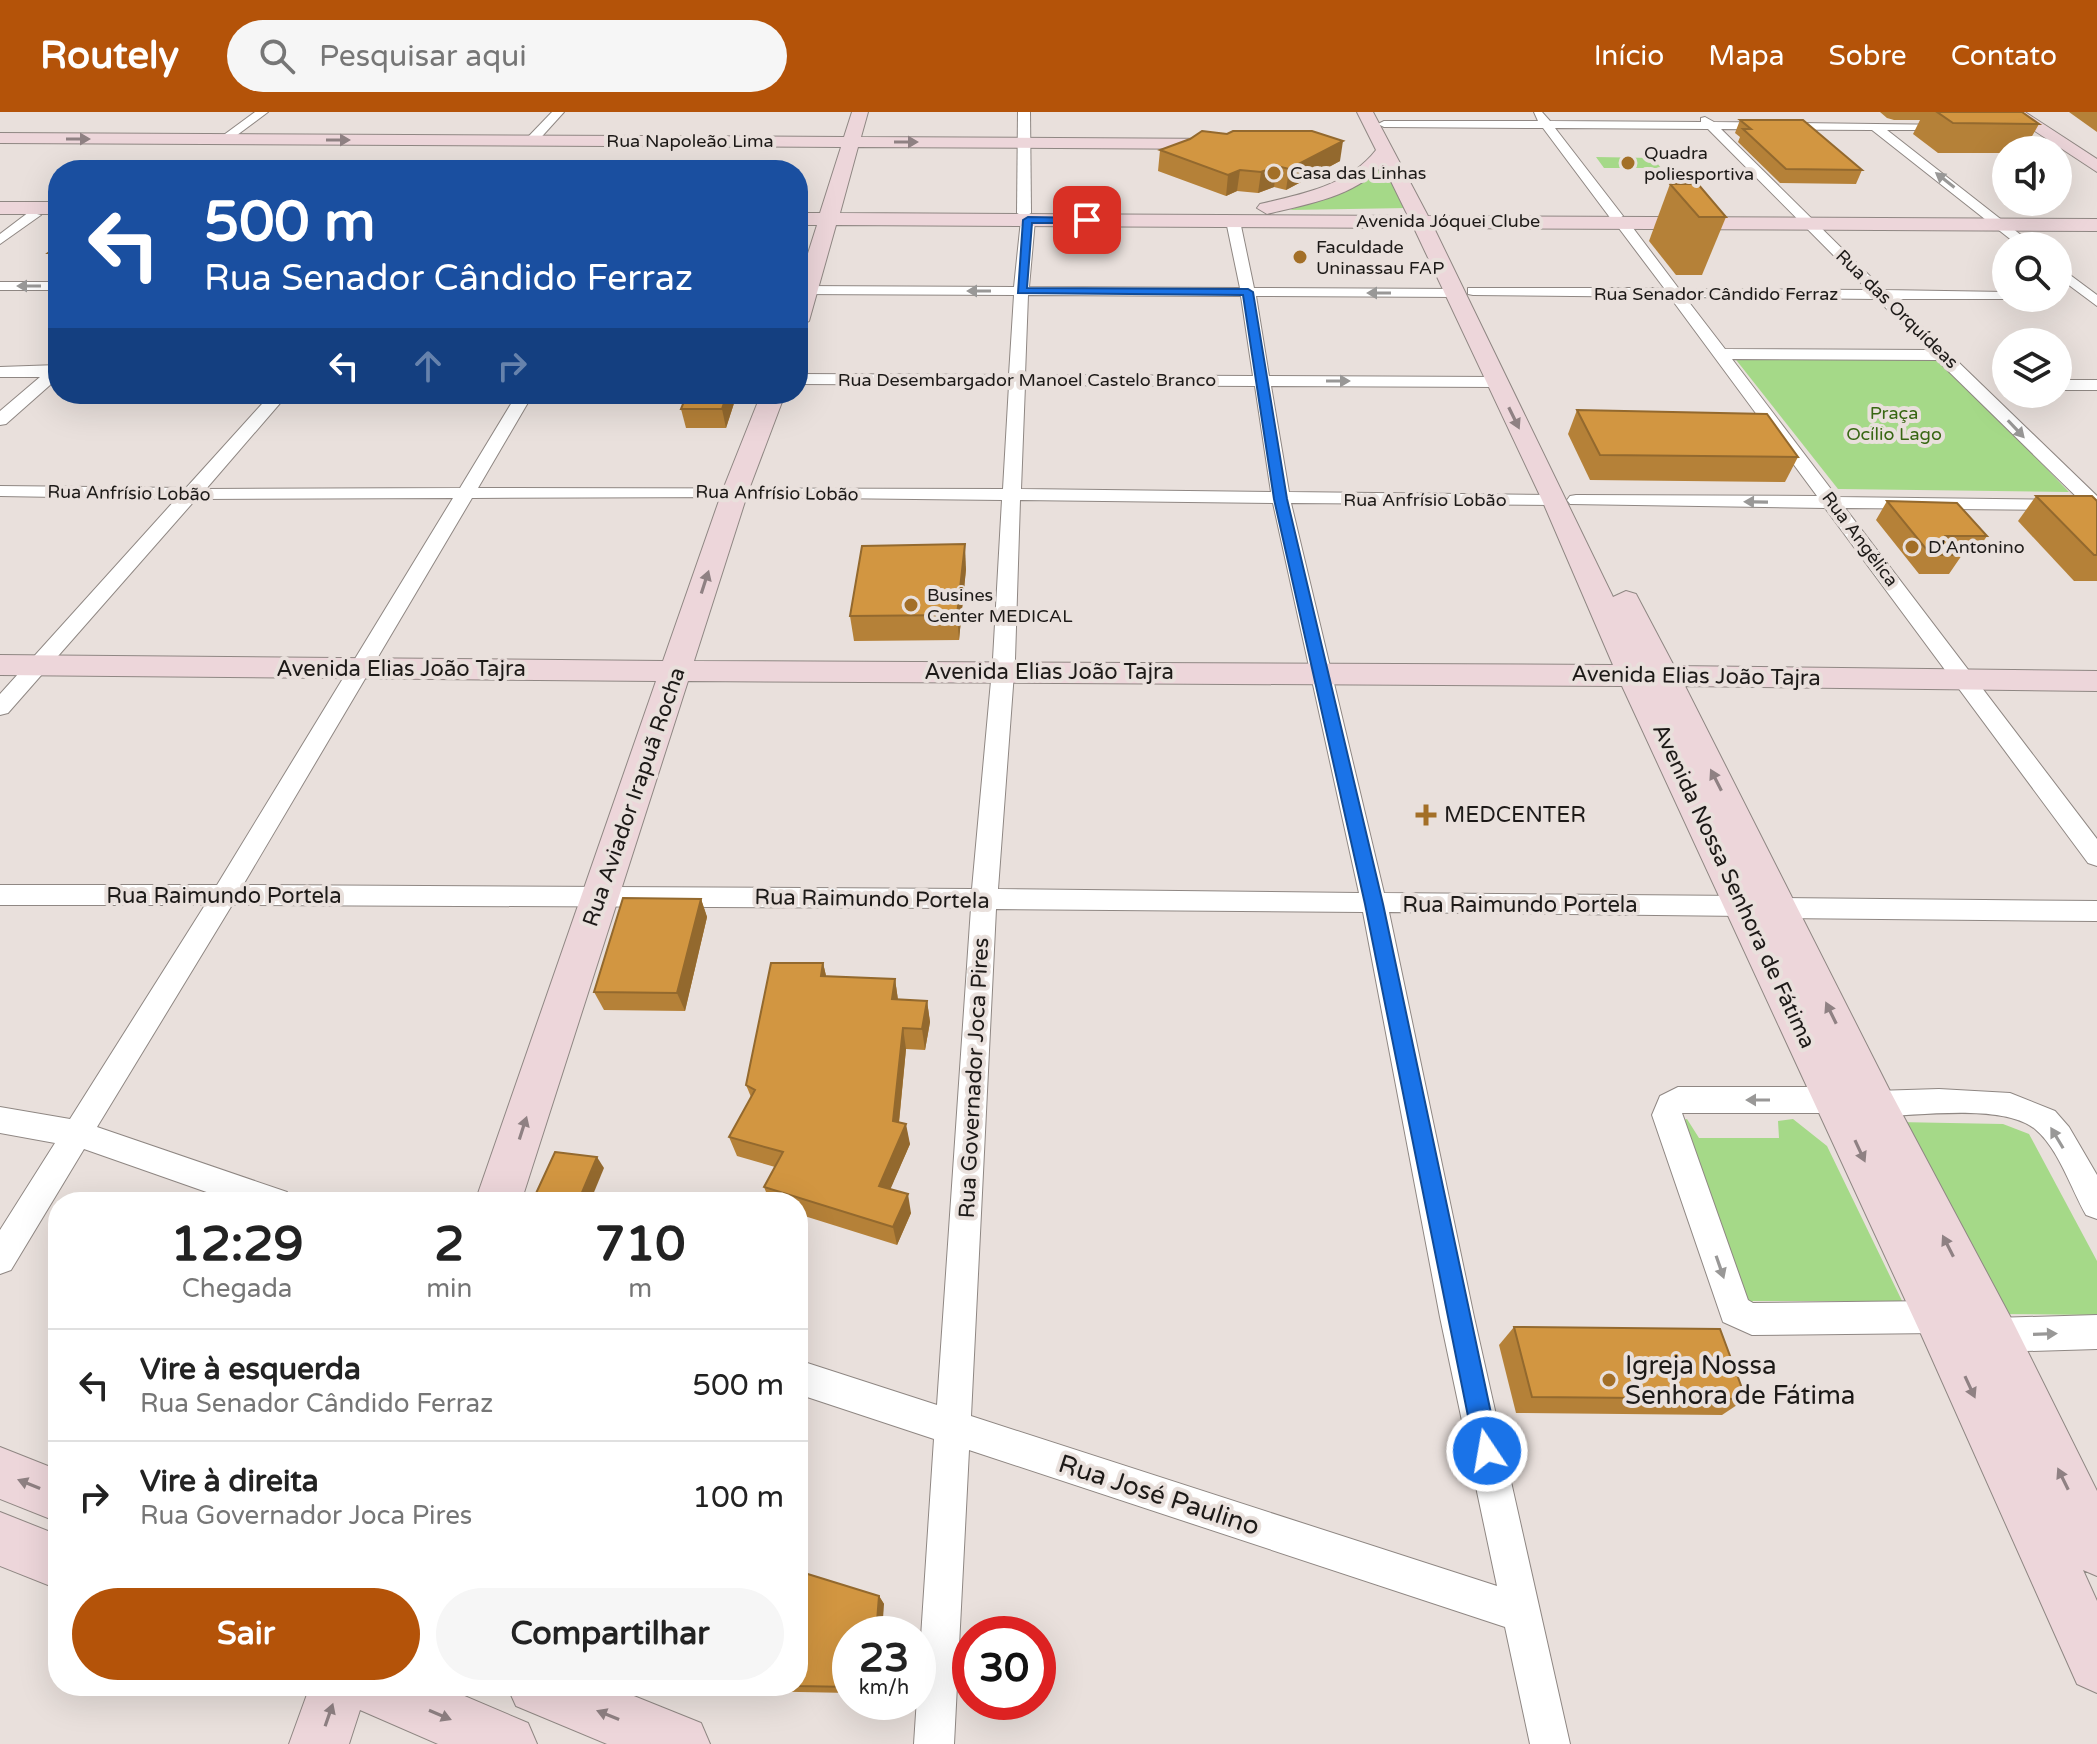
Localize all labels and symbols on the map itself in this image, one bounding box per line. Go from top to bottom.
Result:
street label: Rua Napoleão Lima [606,130,774,152]
one-way arrow [66,133,91,145]
one-way arrow [326,134,351,146]
one-way arrow [894,136,919,148]
place label: Quadra poliesportiva [1644,142,1754,185]
marker: Quadra poliesportiva [1619,154,1637,172]
place label: Casa das Linhas [1290,162,1426,184]
marker: Casa das Linhas [1265,164,1283,182]
one-way arrow [1935,173,1955,189]
pin [1053,186,1121,254]
street label: Avenida Jóquei Clube [1356,210,1540,232]
place label: Faculdade Uninassau FAP [1316,236,1444,279]
street label: Rua das Orquídeas [1831,245,1963,373]
marker: Faculdade Uninassau FAP [1291,248,1309,266]
one-way arrow [16,280,41,292]
street label: Rua Senador Cândido Ferraz [1594,283,1838,305]
one-way arrow [966,285,991,297]
one-way arrow [1366,287,1391,299]
street label: Rua Desembargador Manoel Castelo Branco [838,369,1216,391]
one-way arrow [1326,375,1351,387]
park label: Praça Ocílio Lago [1846,402,1942,445]
one-way arrow [1507,407,1521,430]
one-way arrow [2007,419,2025,438]
street label: Rua Anfrísio Lobão [47,481,211,505]
street label: Rua Anfrísio Lobão [695,481,859,505]
street label: Rua Angélica [1817,487,1903,591]
street label: Rua Anfrísio Lobão [1343,489,1507,511]
one-way arrow [1743,496,1768,509]
place label: D'Antonino [1928,536,2025,558]
marker: D'Antonino [1903,538,1921,556]
one-way arrow [700,570,712,594]
place label: Busines Center MEDICAL [927,584,1073,627]
marker: Busines Center MEDICAL [902,596,920,614]
street label: Avenida Elias João Tajra [276,656,526,682]
street label: Avenida Elias João Tajra [924,659,1174,685]
street label: Avenida Elias João Tajra [1571,661,1821,691]
street label: Rua Aviador Irapuã Rocha [577,664,691,930]
street label: Avenida Nossa Senhora de Fátima [1647,719,1821,1053]
one-way arrow [1709,769,1723,792]
place label: MEDCENTER [1444,802,1586,828]
marker: MEDCENTER [1415,804,1437,826]
street label: Rua Raimundo Portela [106,883,342,909]
street label: Rua Raimundo Portela [754,884,990,914]
street label: Rua Raimundo Portela [1402,892,1638,918]
street label: Rua Governador Joca Pires [954,937,994,1219]
one-way arrow [1824,1002,1838,1025]
one-way arrow [1745,1094,1770,1106]
one-way arrow [518,1116,530,1140]
one-way arrow [2051,1127,2065,1149]
one-way arrow [1853,1140,1867,1163]
one-way arrow [1941,1234,1955,1257]
one-way arrow [1714,1255,1727,1279]
one-way arrow [2033,1327,2058,1340]
place label: Igreja Nossa Senhora de Fátima [1625,1350,1855,1411]
marker: Igreja Nossa Senhora de Fátima [1600,1371,1618,1389]
one-way arrow [1963,1375,1977,1399]
position arrow [1445,1409,1529,1493]
street label: Rua José Paulino [1055,1448,1263,1542]
one-way arrow [2056,1467,2070,1490]
one-way arrow [17,1477,41,1490]
speed limit sign: 30 [952,1616,1056,1720]
one-way arrow [324,1703,336,1727]
one-way arrow [428,1708,452,1722]
one-way arrow [596,1708,620,1721]

